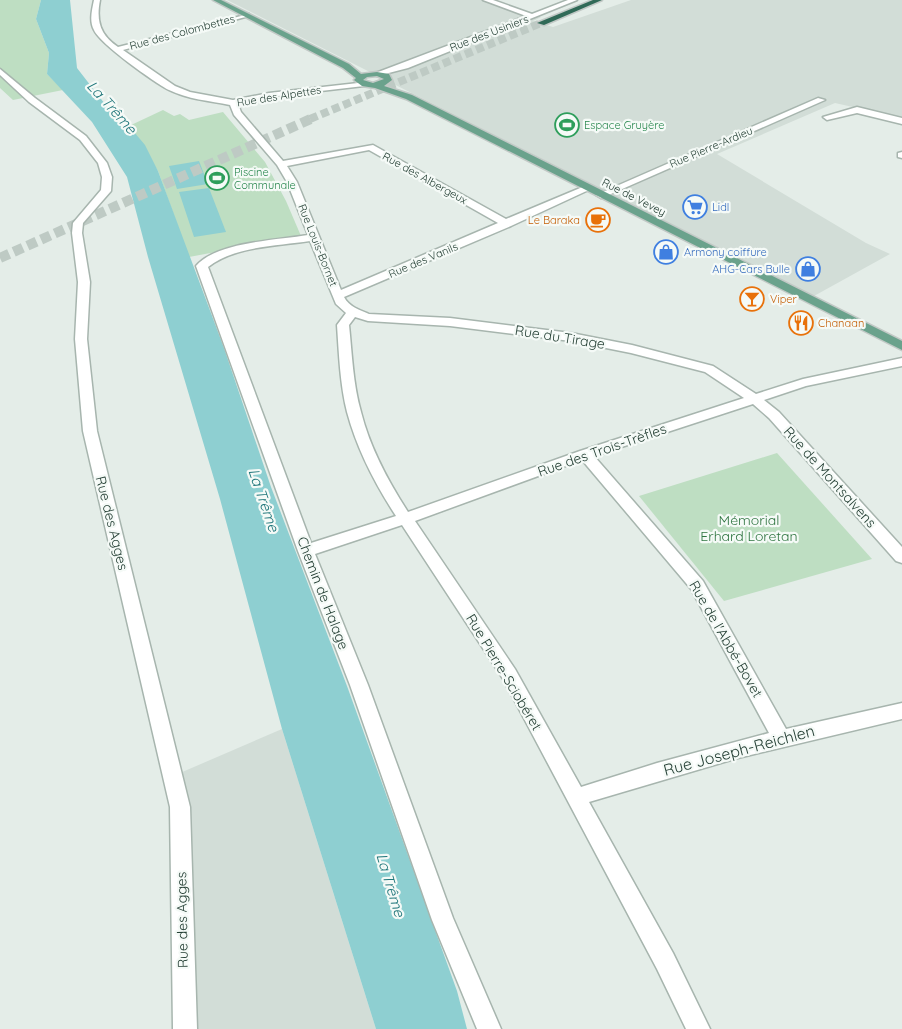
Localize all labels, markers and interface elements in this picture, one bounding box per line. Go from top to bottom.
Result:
street label: Rue des Colombettes [128,11,236,53]
street label: Rue des Usiniers [448,12,530,54]
water label: La Trême [83,76,141,138]
street label: Rue des Alpettes [236,82,322,110]
sports icon: Espace Gruyère [554,112,580,138]
place label: Espace Gruyère [584,118,664,132]
street label: Rue Pierre-Ardieu [667,123,755,171]
street label: Rue des Albergeux [380,149,470,207]
sports icon: Piscine Communale [204,165,230,191]
place label: Piscine Communale [234,165,296,192]
street label: Rue de Vevey [600,175,668,219]
supermarket icon: Lidl [682,194,708,220]
place label: Lidl [712,200,729,214]
street label: Rue Louis-Bornet [295,202,341,288]
cafe icon: Le Baraka [585,207,611,233]
place label: Le Baraka [528,213,580,227]
street label: Rue des Vanils [386,239,460,281]
shop icon: Armony coiffure [653,239,679,265]
place label: Armony coiffure [684,245,767,259]
shop icon: AHG-Cars Bulle [795,256,821,282]
place label: AHG-Cars Bulle [712,262,790,276]
bar icon: Viper [739,286,765,312]
place label: Viper [770,292,798,306]
restaurant icon: Chanaan [788,310,814,336]
place label: Chanaan [818,316,864,330]
street label: Rue du Tirage [514,321,606,353]
street label: Rue des Trois-Trèfles [535,419,669,481]
street label: Rue de Montsalvens [780,423,880,531]
water label: La Trême [244,466,284,535]
street label: Rue des Agges [92,474,132,572]
park label: Mémorial Erhard Loretan [700,511,798,545]
street label: Chemin de Halage [293,534,353,652]
street label: Rue de l'Abbé-Bovet [685,577,767,701]
street label: Rue Pierre-Sciobéret [462,610,546,734]
street label: Rue Joseph-Reichlen [661,720,817,780]
water label: La Trême [372,851,410,920]
street label: Rue des Agges [172,872,192,968]

